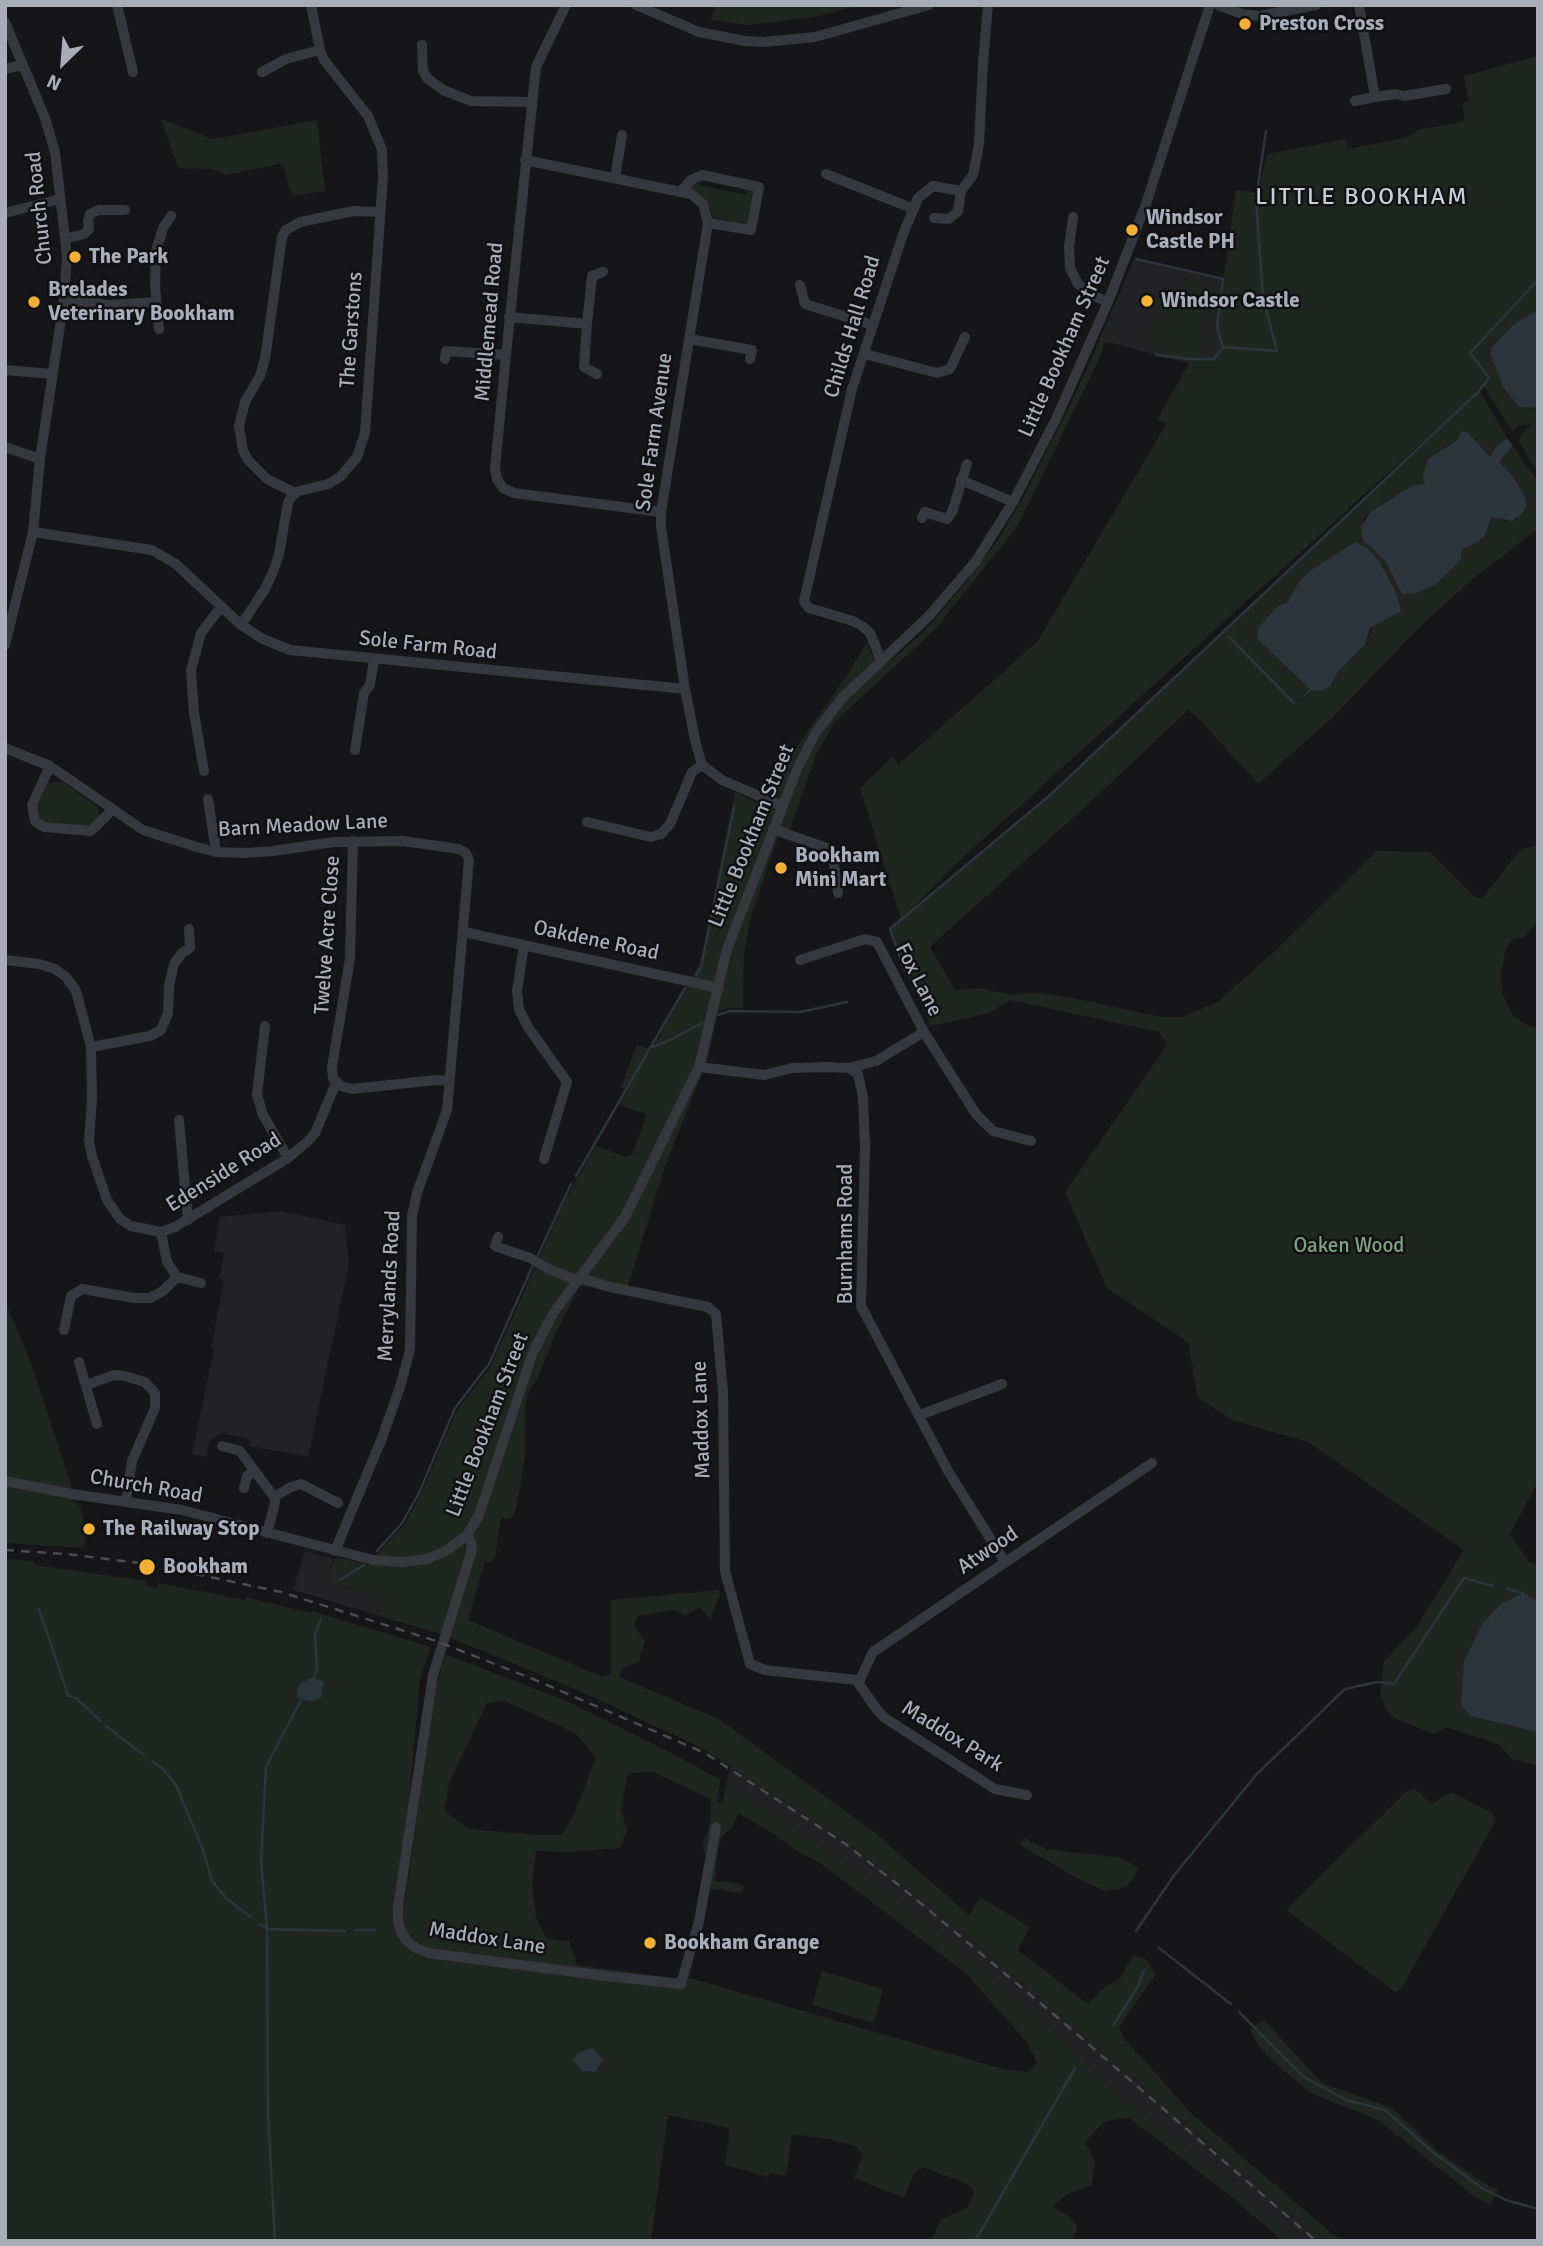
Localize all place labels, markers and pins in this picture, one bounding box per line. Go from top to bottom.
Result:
place label: Preston Cross [1259,11,1384,37]
marker: Preston Cross [1237,16,1253,32]
place label: Windsor Castle PH [1146,205,1235,255]
marker: Windsor Castle PH [1124,222,1140,238]
place label: The Park [89,244,168,270]
marker: The Park [67,249,83,265]
place label: Brelades Veterinary Bookham [48,277,235,327]
place label: Windsor Castle [1161,288,1300,314]
marker: Windsor Castle [1139,293,1155,309]
marker: Brelades Veterinary Bookham [26,294,42,310]
place label: Bookham Mini Mart [795,843,886,893]
marker: Bookham Mini Mart [773,860,789,876]
place label: The Railway Stop [103,1516,260,1542]
marker: The Railway Stop [81,1521,97,1537]
place label: Bookham [163,1554,248,1580]
marker: Bookham [137,1557,157,1577]
place label: Bookham Grange [664,1930,819,1956]
marker: Bookham Grange [642,1935,658,1951]

